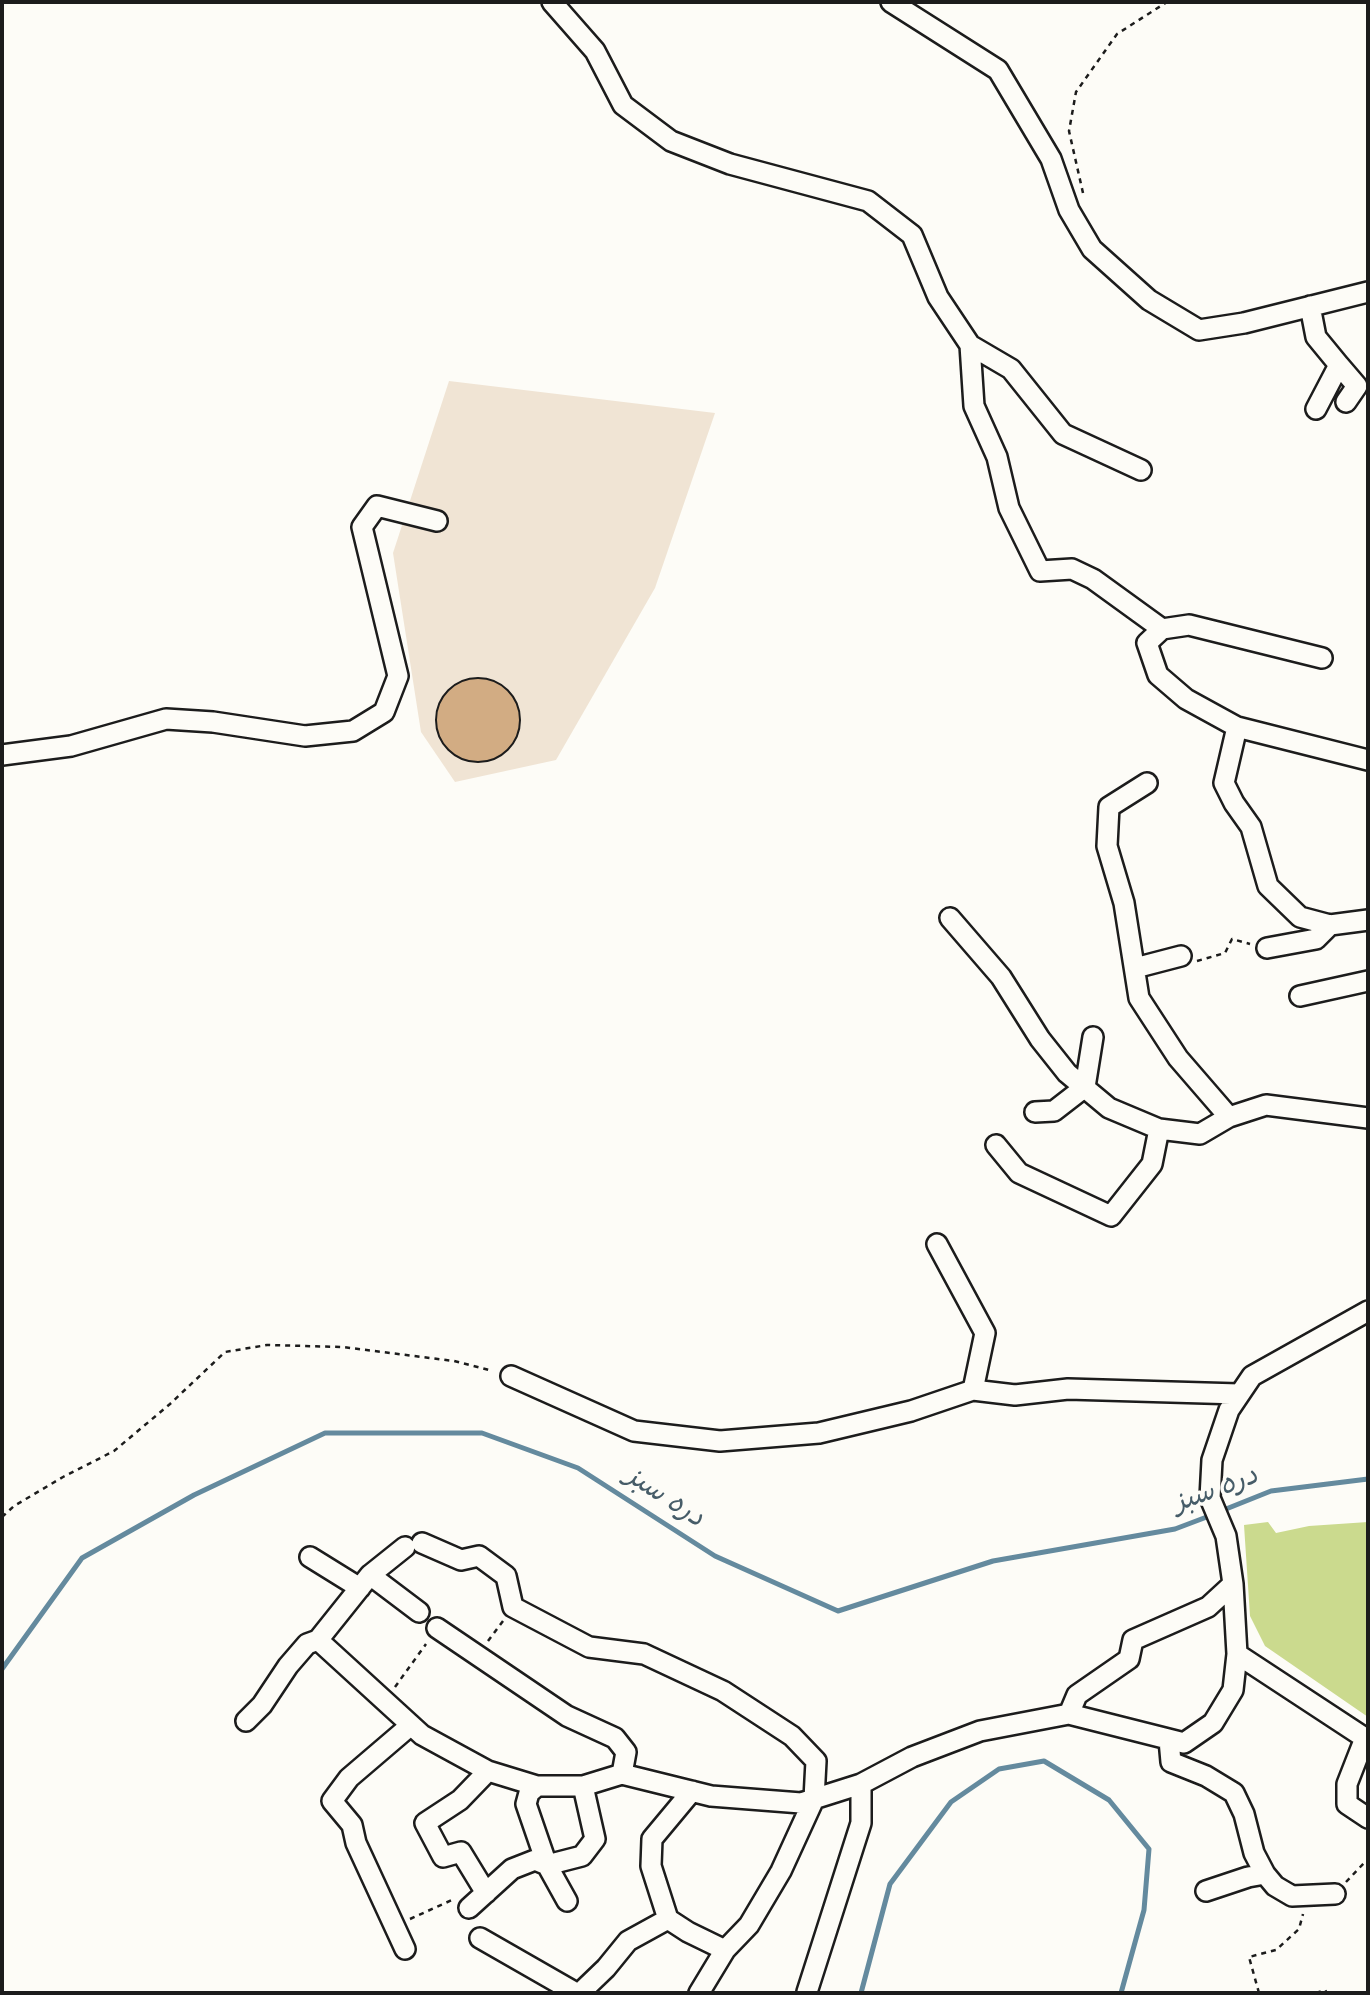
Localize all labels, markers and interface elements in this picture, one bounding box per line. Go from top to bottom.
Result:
water label: دره سبز [618,1460,710,1536]
water label: دره سبز [1169,1460,1263,1522]

